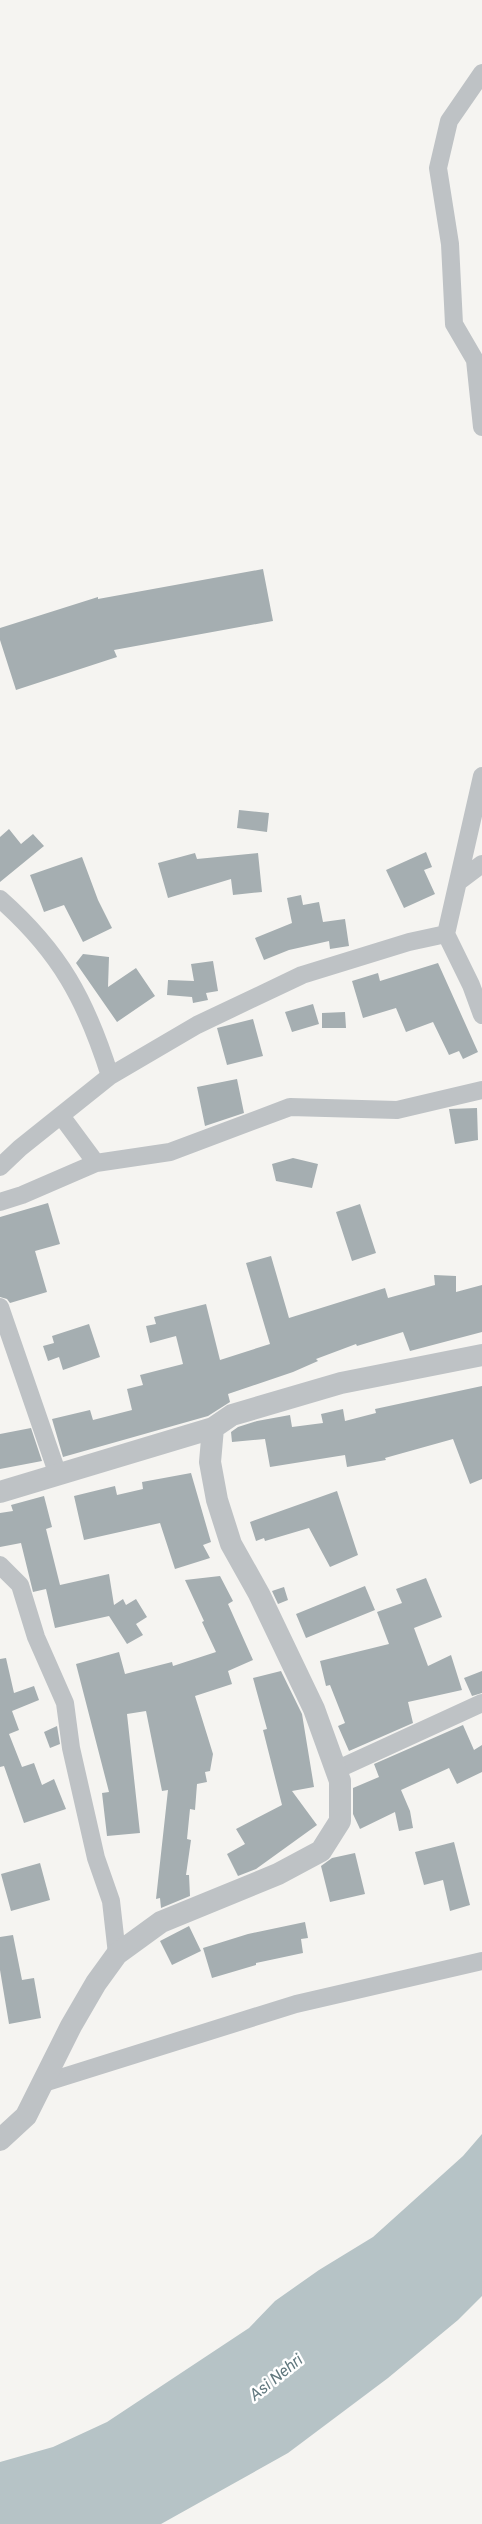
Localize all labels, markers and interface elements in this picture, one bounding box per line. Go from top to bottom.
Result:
water label: Asi Nehri [245,2350,307,2405]

